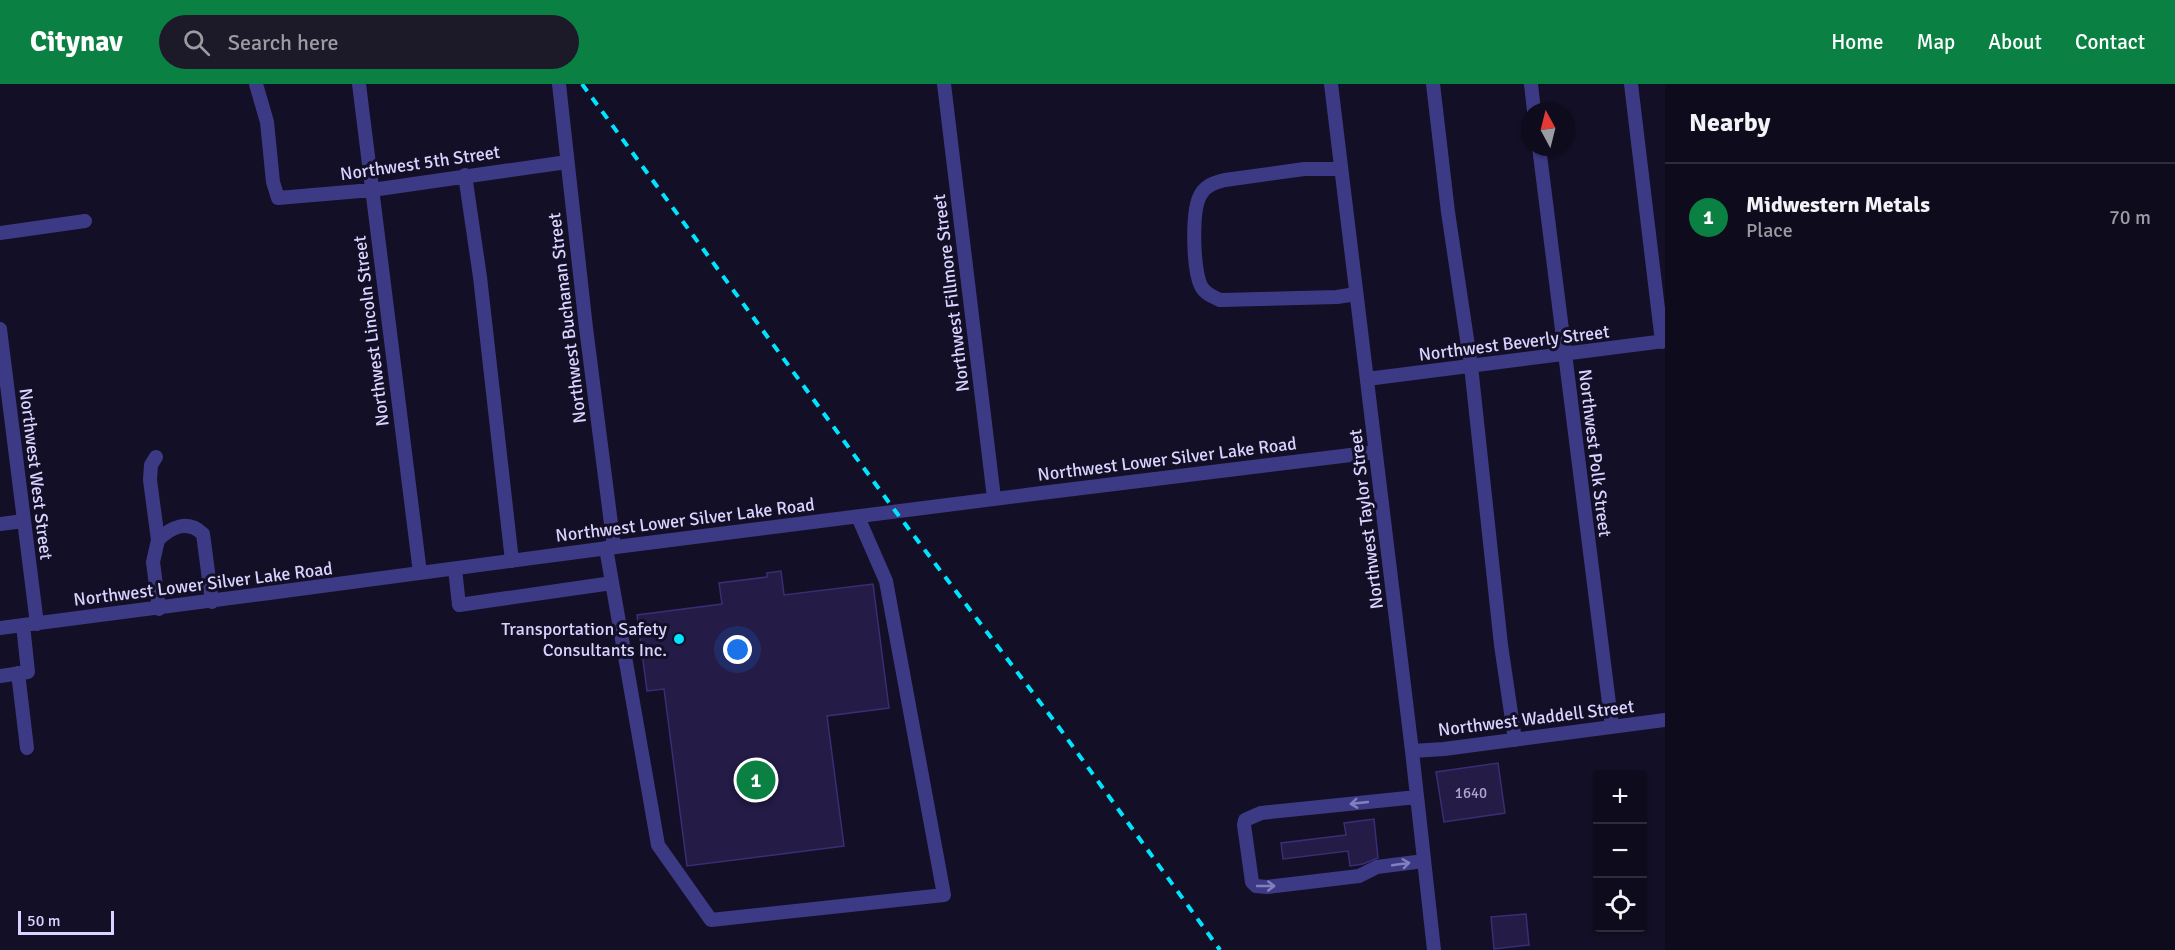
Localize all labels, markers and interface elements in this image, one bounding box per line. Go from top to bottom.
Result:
search box [159,15,579,69]
text: Citynav [30,25,123,59]
icon: search [180,26,213,59]
text: Search here [228,29,339,56]
text: Home [1831,29,1884,55]
text: Map [1917,29,1955,55]
text: About [1988,29,2042,55]
text: Contact [2075,29,2145,55]
north arrow [1521,102,1575,156]
text: Nearby [1689,107,1770,139]
street label: Northwest 5th Street [339,141,501,185]
text: Midwestern Metals [1746,191,1930,218]
street label: Northwest Fillmore Street [928,193,974,393]
text: 1 [1703,205,1714,230]
text: 70 m [2109,205,2151,230]
street label: Northwest Buchanan Street [543,211,591,425]
text: Place [1746,218,1793,243]
street label: Northwest Lincoln Street [348,234,394,428]
street label: Northwest Beverly Street [1417,320,1611,366]
street label: Northwest Polk Street [1574,368,1616,538]
street label: Northwest West Street [15,387,57,561]
street label: Northwest Taylor Street [1344,428,1388,610]
street label: Northwest Lower Silver Lake Road [1036,432,1298,486]
street label: Northwest Lower Silver Lake Road [554,493,816,547]
street label: Northwest Lower Silver Lake Road [72,557,334,611]
place label: Transportation Safety Consultants Inc. [501,618,668,661]
marker: Transportation Safety Consultants Inc. [672,632,686,646]
your location [723,635,752,664]
street label: Northwest Waddell Street [1437,695,1635,741]
pin: 1 [736,758,776,802]
map controls [1593,770,1647,932]
button: + [1593,770,1647,824]
house number: 1640 [1455,784,1487,802]
one-way arrow [1349,798,1369,809]
button: − [1593,824,1647,878]
one-way arrow [1390,858,1410,869]
button: locate [1593,878,1647,932]
one-way arrow [1256,880,1276,892]
scale bar [18,908,114,936]
text: 50 m [27,911,61,931]

